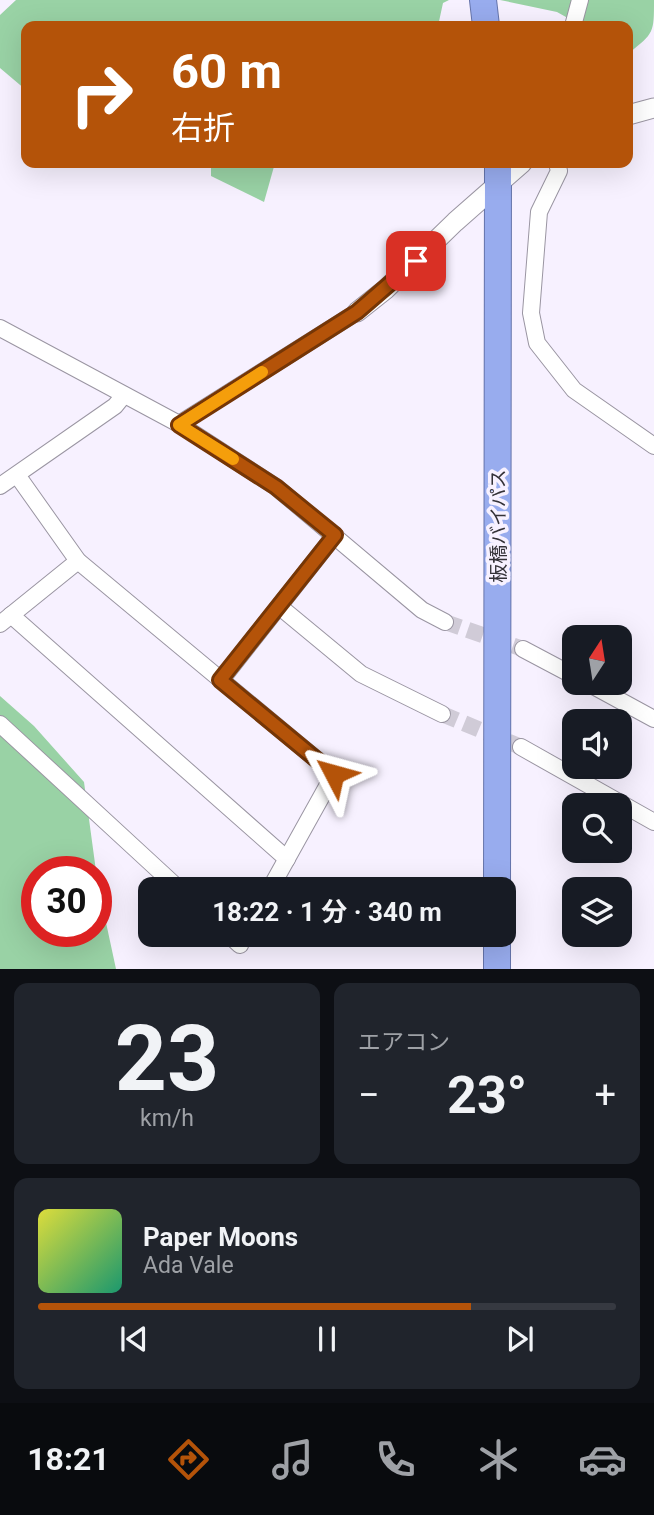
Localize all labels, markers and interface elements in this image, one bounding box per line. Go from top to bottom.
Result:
text: 60 m [171,43,282,100]
icon: right [56,49,147,140]
text: 右折 [171,109,235,147]
pin [386,231,446,291]
icon: arrive [397,242,435,280]
street label: 板橋バイパス [487,469,510,583]
north arrow [562,625,632,695]
map controls [562,625,632,947]
button: sound [562,709,632,779]
position arrow [297,737,371,811]
button: search [562,793,632,863]
speed limit sign: 30 [21,856,112,947]
button: layers [562,877,632,947]
text: 18:22 · 1 分 · 340 m [212,897,442,927]
text: 23 [115,1006,219,1112]
text: エアコン [358,1029,450,1056]
text: 23° [447,1065,527,1126]
text: − [358,1073,380,1117]
text: + [594,1073,616,1117]
text: km/h [140,1105,194,1132]
text: Paper Moons [143,1222,298,1252]
text: Ada Vale [143,1252,234,1279]
icon: previous [115,1320,153,1358]
icon: pause [308,1320,346,1358]
icon: next [501,1320,539,1358]
icon: directions [164,1435,213,1484]
icon: music [268,1435,317,1484]
icon: phone [371,1435,420,1484]
icon: climate [474,1435,523,1484]
icon: car [578,1435,627,1484]
text: 18:21 [27,1440,110,1478]

